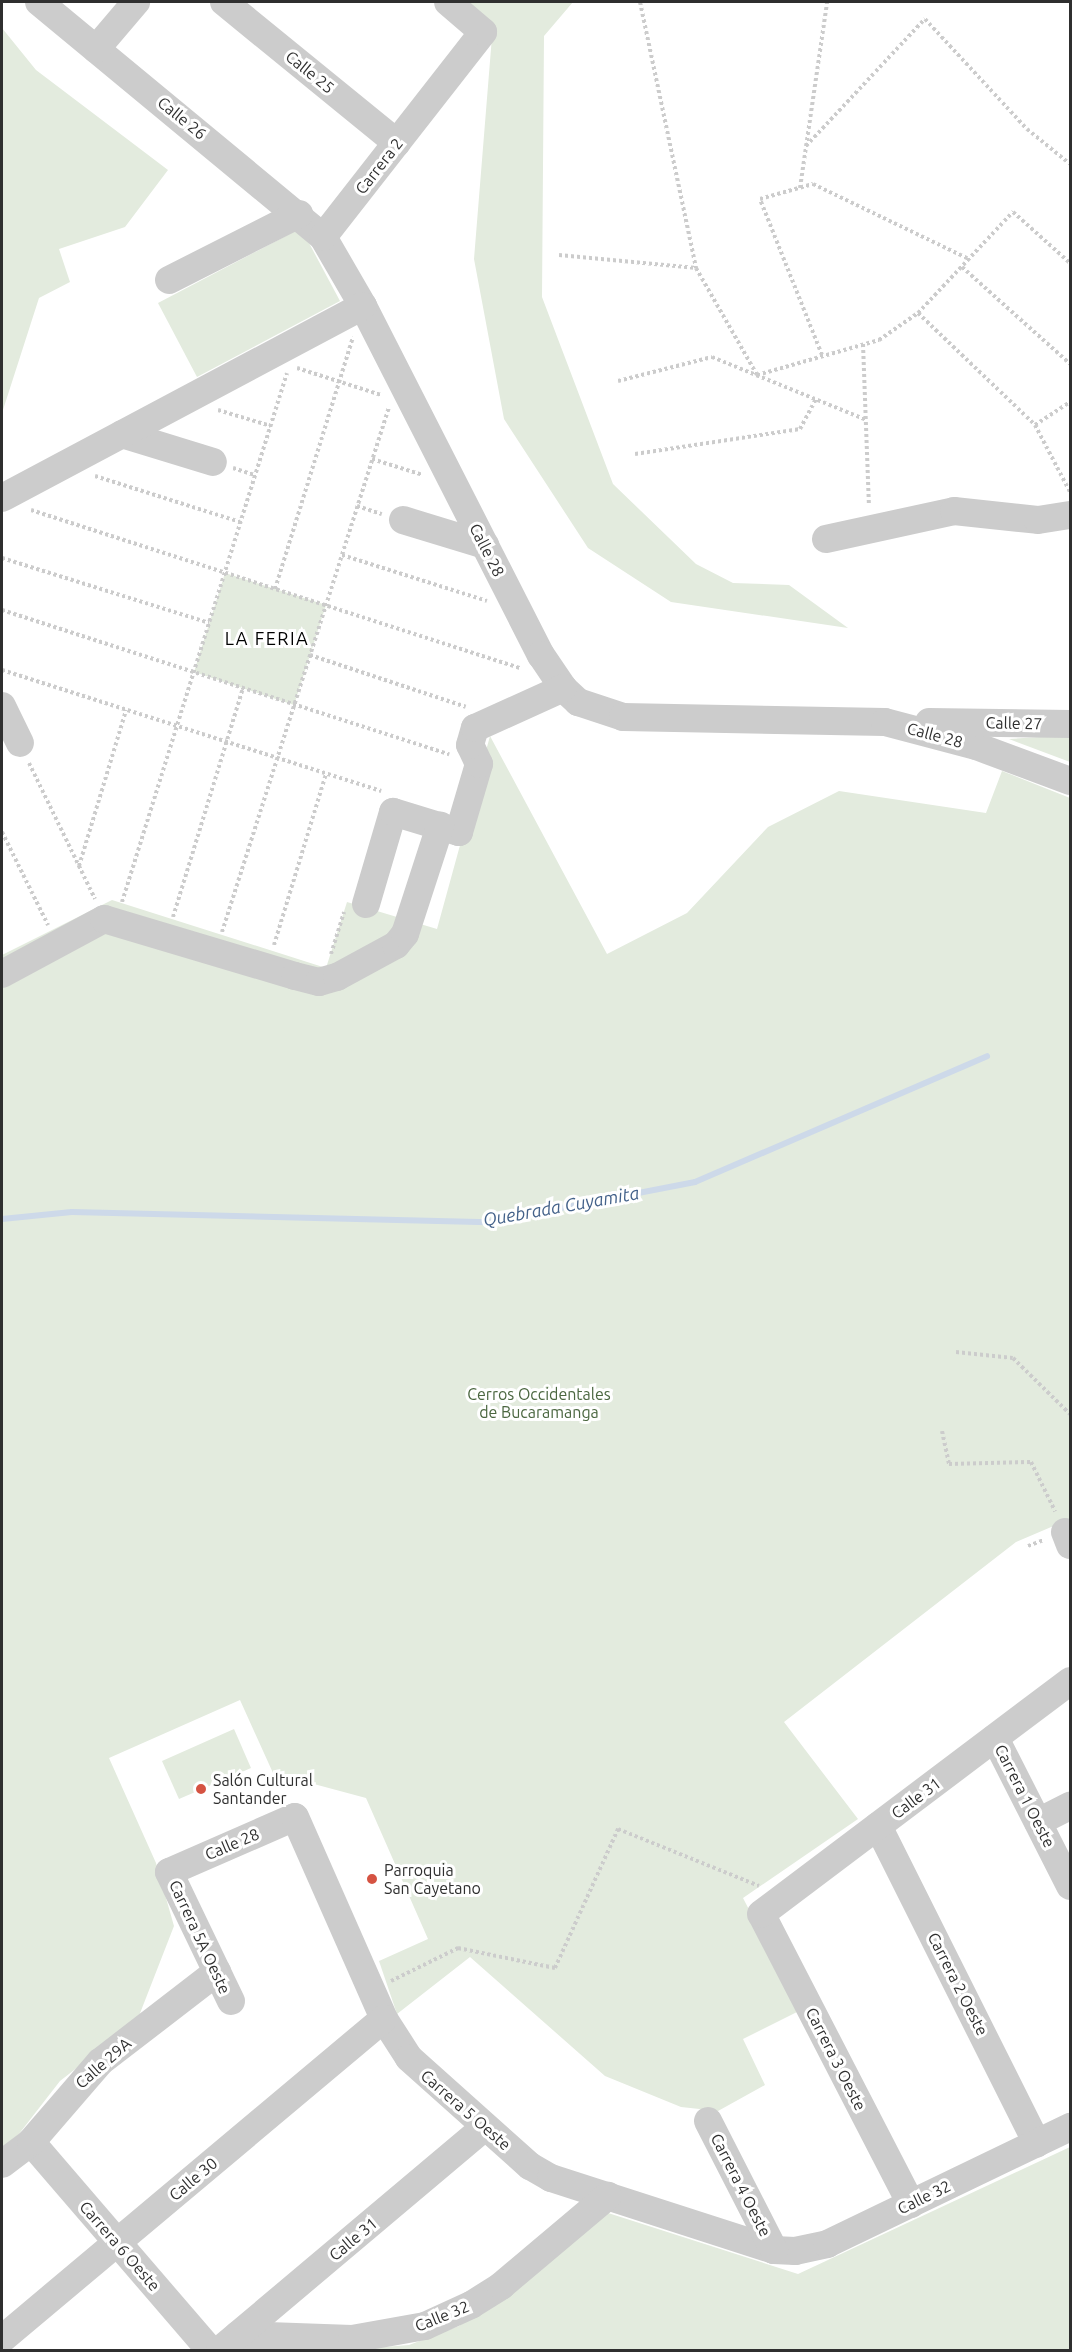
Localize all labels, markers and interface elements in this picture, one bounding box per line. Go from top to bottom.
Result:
street label: Calle 25 [282,47,338,97]
street label: Calle 26 [154,93,210,143]
street label: Carrera 2 [351,134,407,198]
street label: Calle 28 [466,520,508,580]
district label: LA FERIA [225,627,309,649]
street label: Calle 27 [985,713,1043,733]
street label: Calle 28 [905,718,965,752]
water label: Quebrada Cuyamita [481,1182,641,1230]
park label: Cerros Occidentales de Bucaramanga [467,1384,611,1422]
street label: Carrera 1 Oeste [991,1741,1059,1851]
place label: Salón Cultural Santander [213,1770,313,1808]
street label: Calle 31 [887,1773,945,1823]
marker: Salón Cultural Santander [194,1782,208,1796]
street label: Calle 28 [202,1824,262,1864]
place label: Parroquia San Cayetano [384,1860,481,1898]
marker: Parroquia San Cayetano [365,1872,379,1886]
street label: Carrera 5A Oeste [165,1877,235,1997]
street label: Carrera 2 Oeste [924,1929,992,2039]
street label: Carrera 3 Oeste [802,2004,870,2114]
street label: Calle 29A [71,2034,135,2092]
street label: Carrera 5 Oeste [417,2066,515,2154]
street label: Carrera 4 Oeste [707,2130,775,2240]
street label: Calle 30 [165,2153,221,2205]
street label: Calle 32 [894,2176,954,2218]
street label: Carrera 6 Oeste [76,2197,164,2295]
street label: Calle 31 [325,2213,381,2265]
street label: Calle 32 [412,2296,472,2336]

